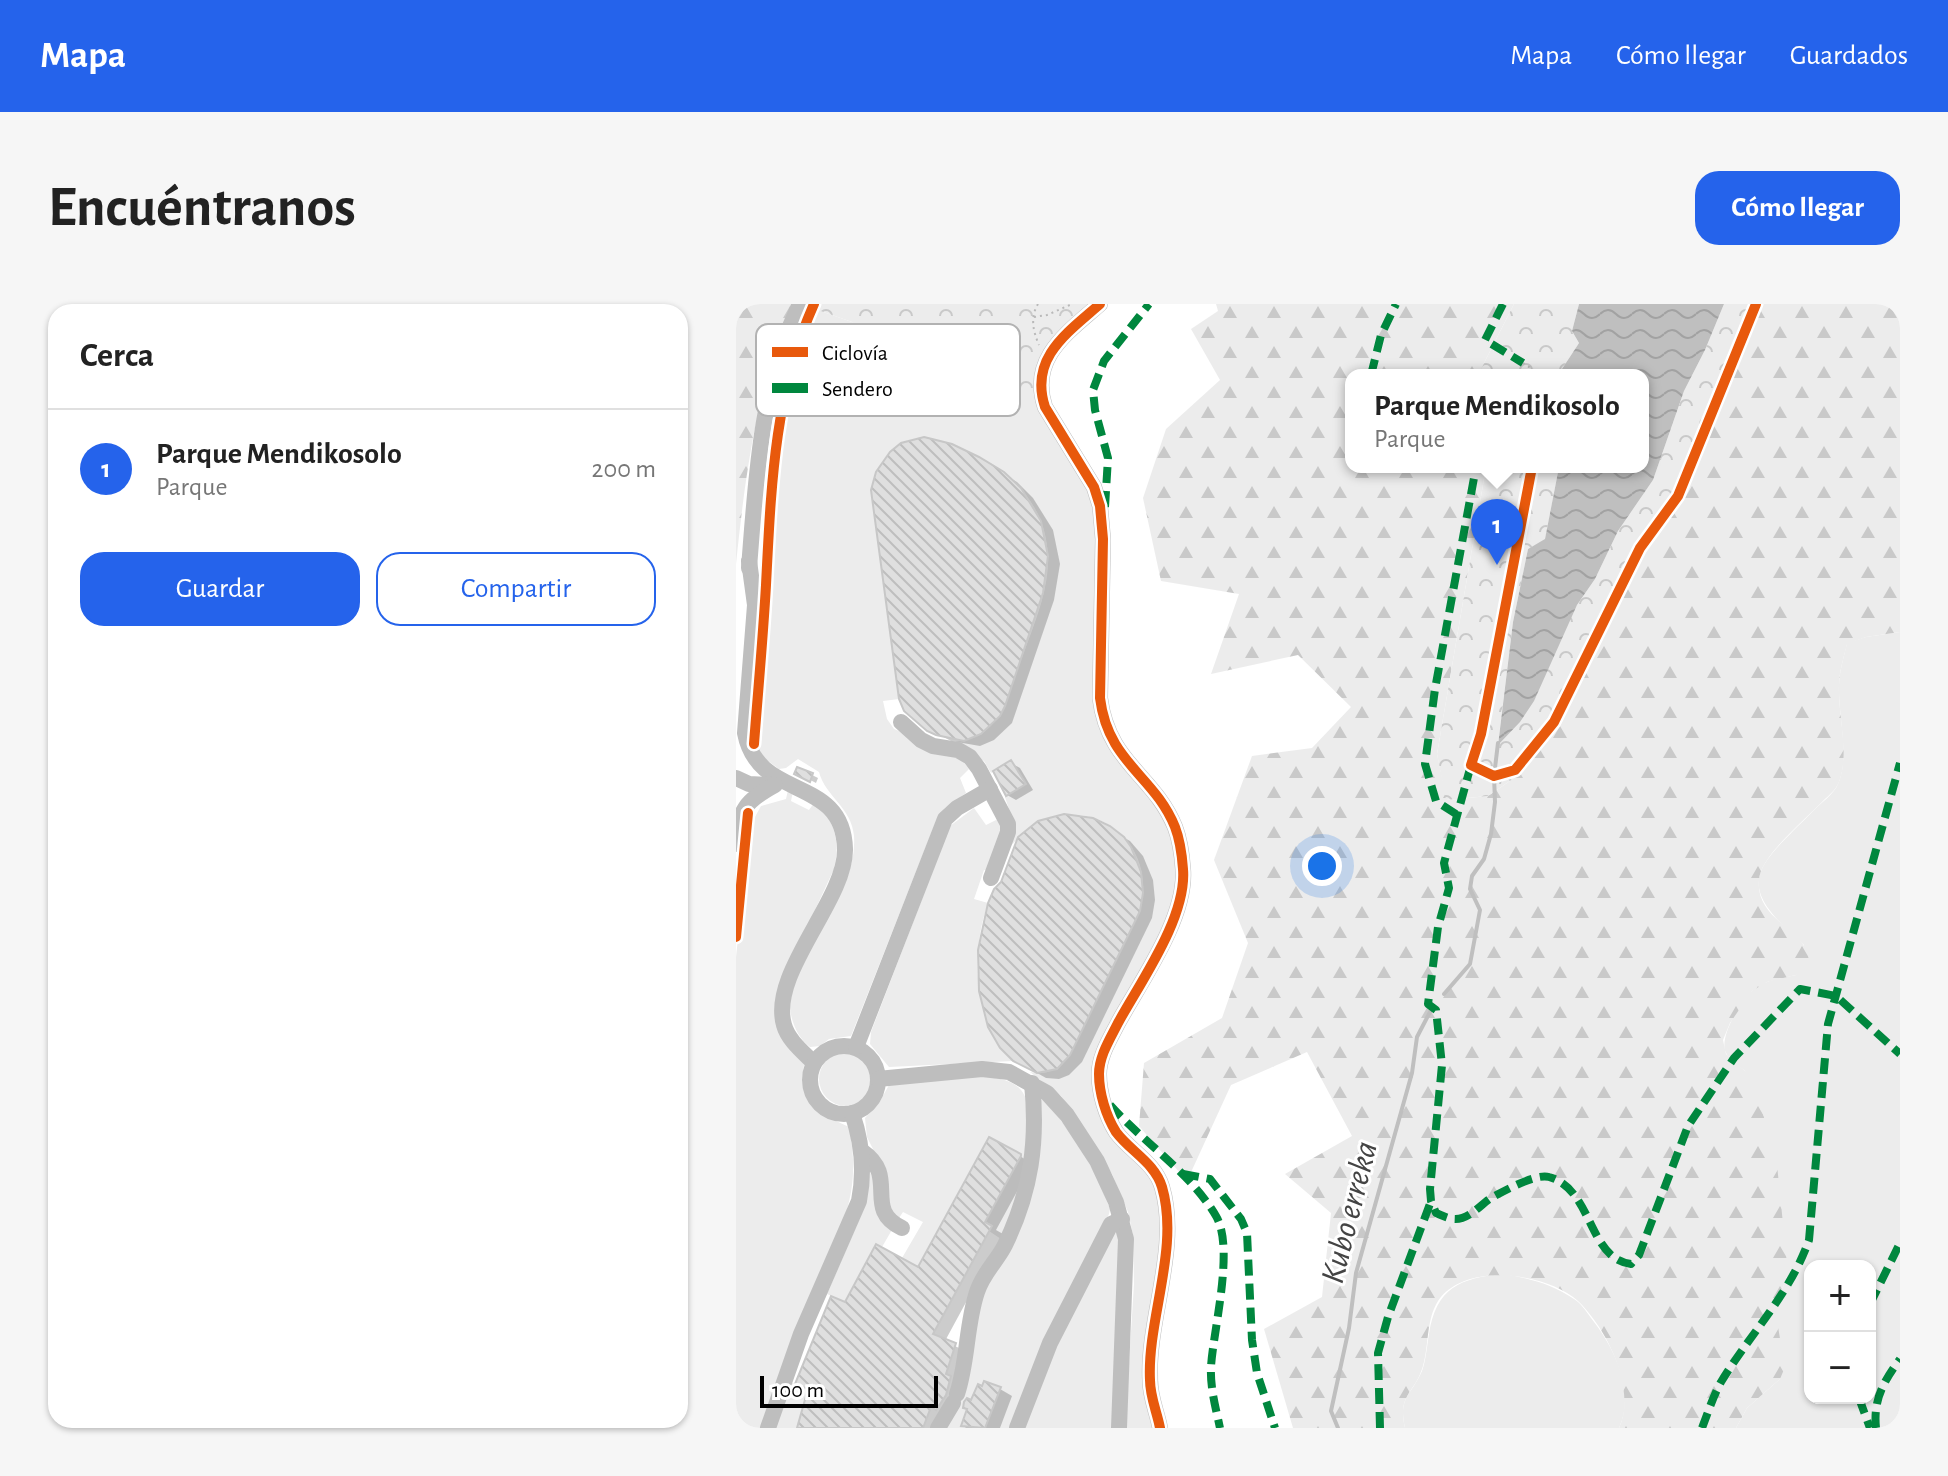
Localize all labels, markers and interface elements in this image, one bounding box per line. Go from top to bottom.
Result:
text: Mapa [40,37,126,75]
text: Mapa [1510,42,1572,70]
text: Cómo llegar [1616,42,1746,70]
text: Guardados [1790,42,1908,70]
button: Cómo llegar [1695,171,1900,245]
text: Encuéntranos [48,180,356,236]
legend [756,324,1020,416]
text: Cerca [80,339,154,373]
text: Ciclovía [822,342,888,364]
popup [1345,369,1649,473]
text: Sendero [822,378,893,400]
text: Parque Mendikosolo [1374,391,1620,421]
text: Parque [1374,426,1446,452]
text: Parque Mendikosolo [156,439,402,469]
text: 1 [101,456,111,482]
text: 200 m [592,456,656,482]
text: Parque [156,474,227,500]
pin: 1 [1471,499,1523,565]
button: Guardar [80,552,360,626]
button: Compartir [376,552,656,626]
your location [1302,846,1342,886]
water label: Kubo erreka [1316,1138,1384,1287]
map controls [1804,1260,1876,1404]
button: + [1804,1260,1876,1332]
button: − [1804,1332,1876,1404]
scale bar [760,1372,938,1408]
text: 100 m [772,1379,824,1401]

